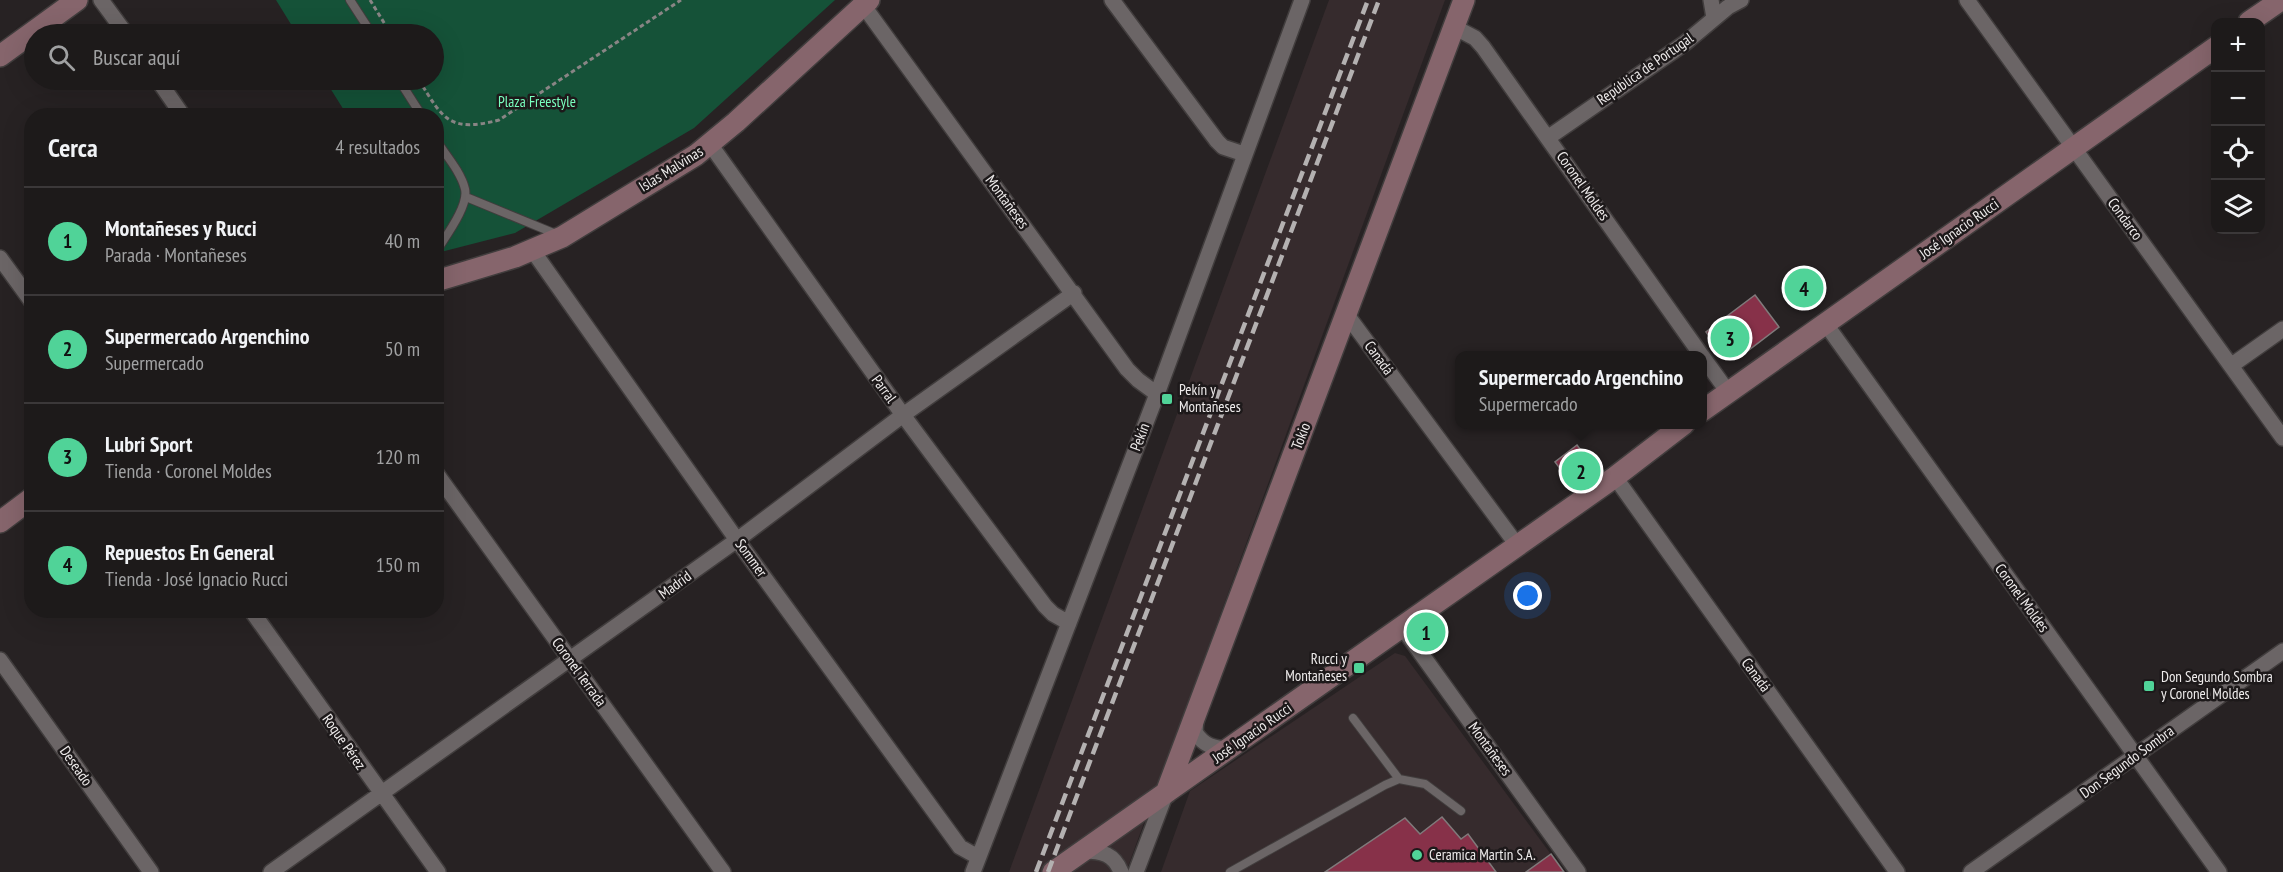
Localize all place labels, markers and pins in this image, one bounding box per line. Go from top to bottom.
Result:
pin: 4 [1784,266,1824,310]
pin: 3 [1710,316,1750,360]
place label: Pekín y Montañeses [1179,380,1241,416]
marker: Pekín y Montañeses [1160,392,1174,406]
pin: 2 [1562,448,1600,494]
pin: 1 [1406,610,1446,654]
place label: Rucci y Montañeses [1285,649,1347,685]
marker: Rucci y Montañeses [1352,661,1366,675]
place label: Don Segundo Sombra y Coronel Moldes [2161,667,2273,703]
marker: Don Segundo Sombra y Coronel Moldes [2142,679,2156,693]
place label: Ceramica Martin S.A. [1429,845,1536,864]
marker: Ceramica Martin S.A. [1410,848,1424,862]

